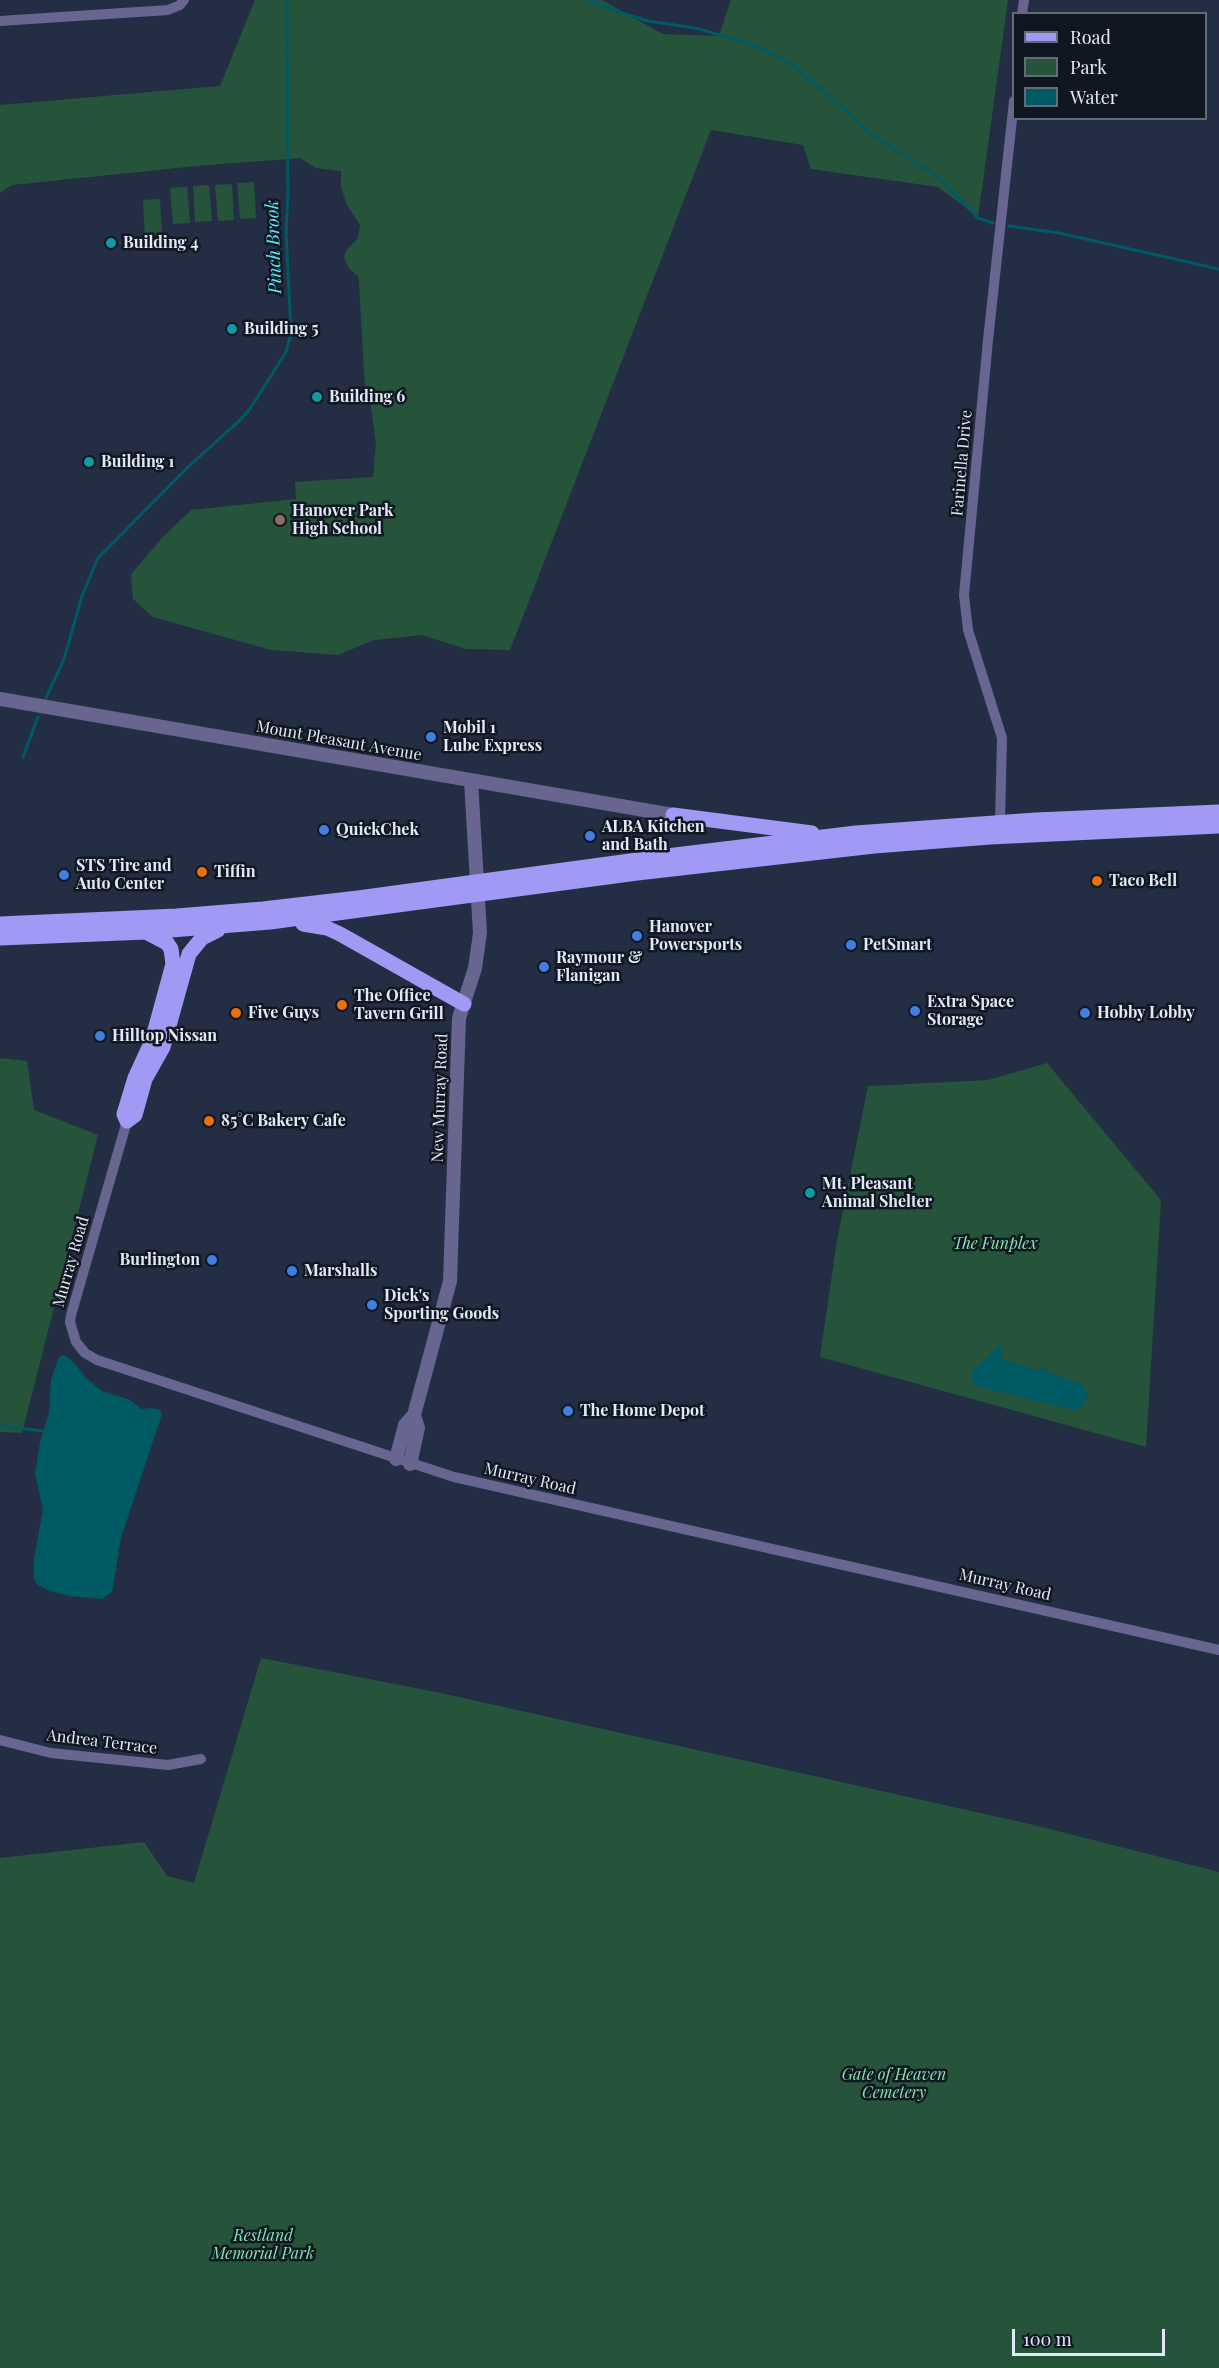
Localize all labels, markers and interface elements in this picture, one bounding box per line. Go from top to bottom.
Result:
legend [1012,12,1207,120]
text: Road [1070,25,1111,49]
text: Park [1070,55,1107,79]
text: Water [1070,85,1118,109]
water label: Pinch Brook [262,200,286,294]
place label: Building 4 [123,233,199,253]
marker: Building 4 [104,236,118,250]
place label: Building 5 [244,319,319,339]
marker: Building 5 [225,322,239,336]
place label: Building 6 [329,387,405,407]
marker: Building 6 [310,390,324,404]
street label: Farinella Drive [948,409,976,517]
place label: Building 1 [101,452,174,472]
marker: Building 1 [82,455,96,469]
place label: Hanover Park High School [292,501,393,539]
marker: Hanover Park High School [273,513,287,527]
street label: Mount Pleasant Avenue [255,717,423,765]
place label: Mobil 1 Lube Express [443,718,542,756]
marker: Mobil 1 Lube Express [424,730,438,744]
place label: ALBA Kitchen and Bath [602,817,705,855]
place label: QuickChek [336,820,419,840]
marker: QuickChek [317,823,331,837]
marker: ALBA Kitchen and Bath [583,829,597,843]
place label: STS Tire and Auto Center [76,856,172,894]
place label: Tiffin [214,862,256,882]
marker: Tiffin [195,865,209,879]
marker: STS Tire and Auto Center [57,868,71,882]
place label: Taco Bell [1109,871,1177,891]
marker: Taco Bell [1090,874,1104,888]
place label: Hanover Powersports [649,917,742,955]
marker: Hanover Powersports [630,929,644,943]
place label: PetSmart [863,935,932,955]
marker: PetSmart [844,938,858,952]
place label: Raymour & Flanigan [556,948,642,986]
marker: Raymour & Flanigan [537,960,551,974]
place label: The Office Tavern Grill [354,986,444,1024]
place label: Extra Space Storage [927,992,1014,1030]
marker: The Office Tavern Grill [335,998,349,1012]
place label: Five Guys [248,1003,319,1023]
place label: Hobby Lobby [1097,1003,1195,1023]
marker: Extra Space Storage [908,1004,922,1018]
marker: Five Guys [229,1006,243,1020]
marker: Hobby Lobby [1078,1006,1092,1020]
place label: Hilltop Nissan [112,1026,217,1046]
marker: Hilltop Nissan [93,1029,107,1043]
street label: New Murray Road [428,1033,452,1163]
place label: 85°C Bakery Cafe [221,1111,346,1131]
marker: 85°C Bakery Cafe [202,1114,216,1128]
place label: Mt. Pleasant Animal Shelter [822,1174,932,1212]
marker: Mt. Pleasant Animal Shelter [803,1186,817,1200]
street label: Murray Road [49,1214,93,1310]
park label: The Funplex [952,1234,1038,1254]
place label: Burlington [119,1250,200,1270]
marker: Burlington [205,1253,219,1267]
place label: Marshalls [304,1261,377,1281]
marker: Marshalls [285,1264,299,1278]
place label: Dick's Sporting Goods [384,1286,499,1324]
marker: Dick's Sporting Goods [365,1298,379,1312]
place label: The Home Depot [580,1401,705,1421]
marker: The Home Depot [561,1404,575,1418]
street label: Murray Road [482,1459,578,1499]
street label: Murray Road [957,1565,1053,1605]
street label: Andrea Terrace [46,1726,158,1758]
park label: Gate of Heaven Cemetery [842,2065,946,2103]
park label: Restland Memorial Park [212,2226,314,2264]
scale bar [1015,2317,1168,2355]
text: 100 m [1023,2327,1072,2351]

